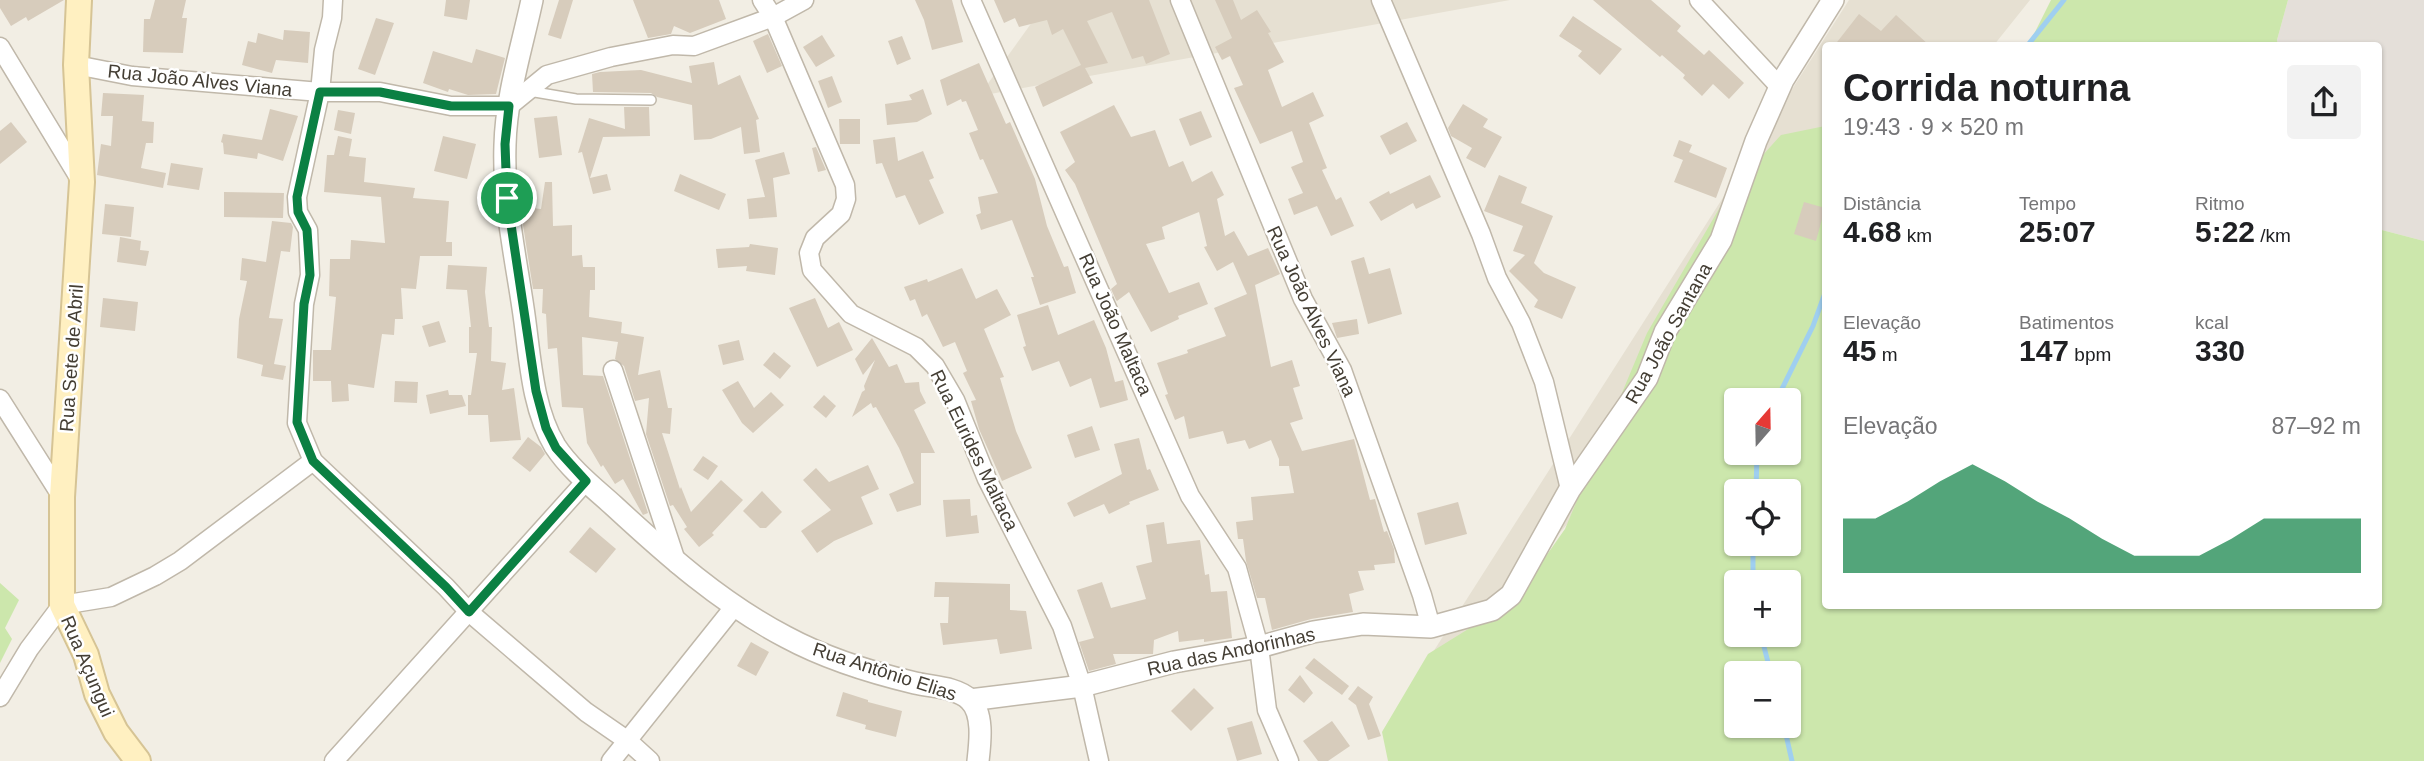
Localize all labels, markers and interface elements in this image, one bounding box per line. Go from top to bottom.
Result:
street label: Rua João Alves Viana [107,60,294,101]
button: share [2287,65,2361,139]
text: Corrida noturna [1843,67,2130,109]
text: 19:43 · 9 × 520 m [1843,114,2024,140]
pin [477,168,537,228]
icon: arrive [488,179,526,217]
text: Distância [1843,193,1921,214]
text: Tempo [2019,193,2076,214]
text: Ritmo [2195,193,2245,214]
text: 4.68 [1843,215,1901,248]
text: 25:07 [2019,215,2096,248]
text: 5:22 [2195,215,2255,248]
street label: Rua João Alves Viana [1263,223,1360,400]
text: km [1901,225,1932,246]
text: /km [2255,225,2291,246]
street label: Rua João Maltaca [1075,250,1156,399]
street label: Rua João Santana [1621,259,1716,407]
street label: Rua Sete de Abril [56,284,87,433]
text: Elevação [1843,312,1921,333]
text: Batimentos [2019,312,2114,333]
text: kcal [2195,312,2229,333]
text: 45 [1843,334,1876,367]
text: 147 [2019,334,2069,367]
text: 330 [2195,334,2245,367]
text: m [1876,344,1897,365]
text: bpm [2069,344,2111,365]
street label: Rua Eurides Maltaca [926,366,1023,534]
north arrow [1724,388,1801,466]
map controls [1724,388,1801,738]
text: Elevação [1843,413,1938,439]
text: 87–92 m [2271,413,2361,439]
button: locate [1724,479,1801,556]
button: + [1724,570,1801,647]
street label: Rua Açungui [57,613,118,720]
street label: Rua das Andorinhas [1145,623,1317,680]
street label: Rua Antônio Elias [810,638,959,705]
button: − [1724,661,1801,738]

